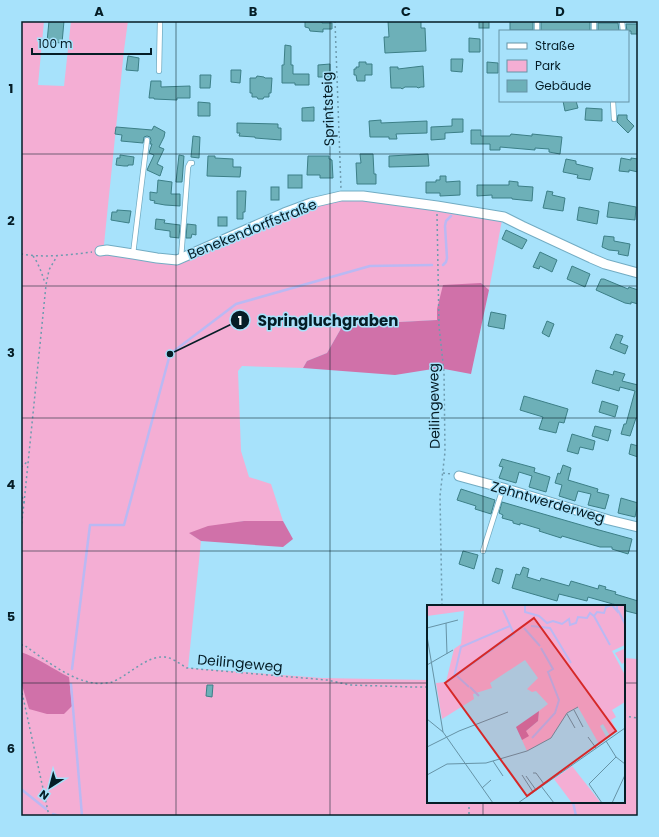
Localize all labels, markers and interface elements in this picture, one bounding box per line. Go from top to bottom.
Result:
text: A [94,2,104,21]
text: B [249,2,258,21]
text: C [401,2,411,21]
text: D [555,2,565,21]
scale bar [32,30,151,56]
legend [499,30,629,102]
text: 100 m [38,35,72,52]
text: Straße [535,37,575,54]
text: Park [535,57,562,74]
street label: Sprintsteig [317,71,339,147]
text: Gebäude [535,77,591,94]
text: 1 [9,79,13,98]
street label: Benekendorffstraße [184,194,320,264]
text: 2 [7,211,15,230]
callout: Springluchgraben [230,307,406,334]
text: Springluchgraben [258,310,398,331]
text: 1 [238,312,242,329]
text: 3 [7,343,15,362]
street label: Deilingeweg [423,363,445,449]
text: 4 [7,475,16,494]
street label: Zehntwerderweg [489,476,607,528]
inset map [427,605,625,803]
text: 5 [7,607,15,626]
street label: Deilingeweg [196,649,284,677]
text: 6 [7,739,15,758]
north arrow [30,767,70,807]
text: N [36,786,52,804]

